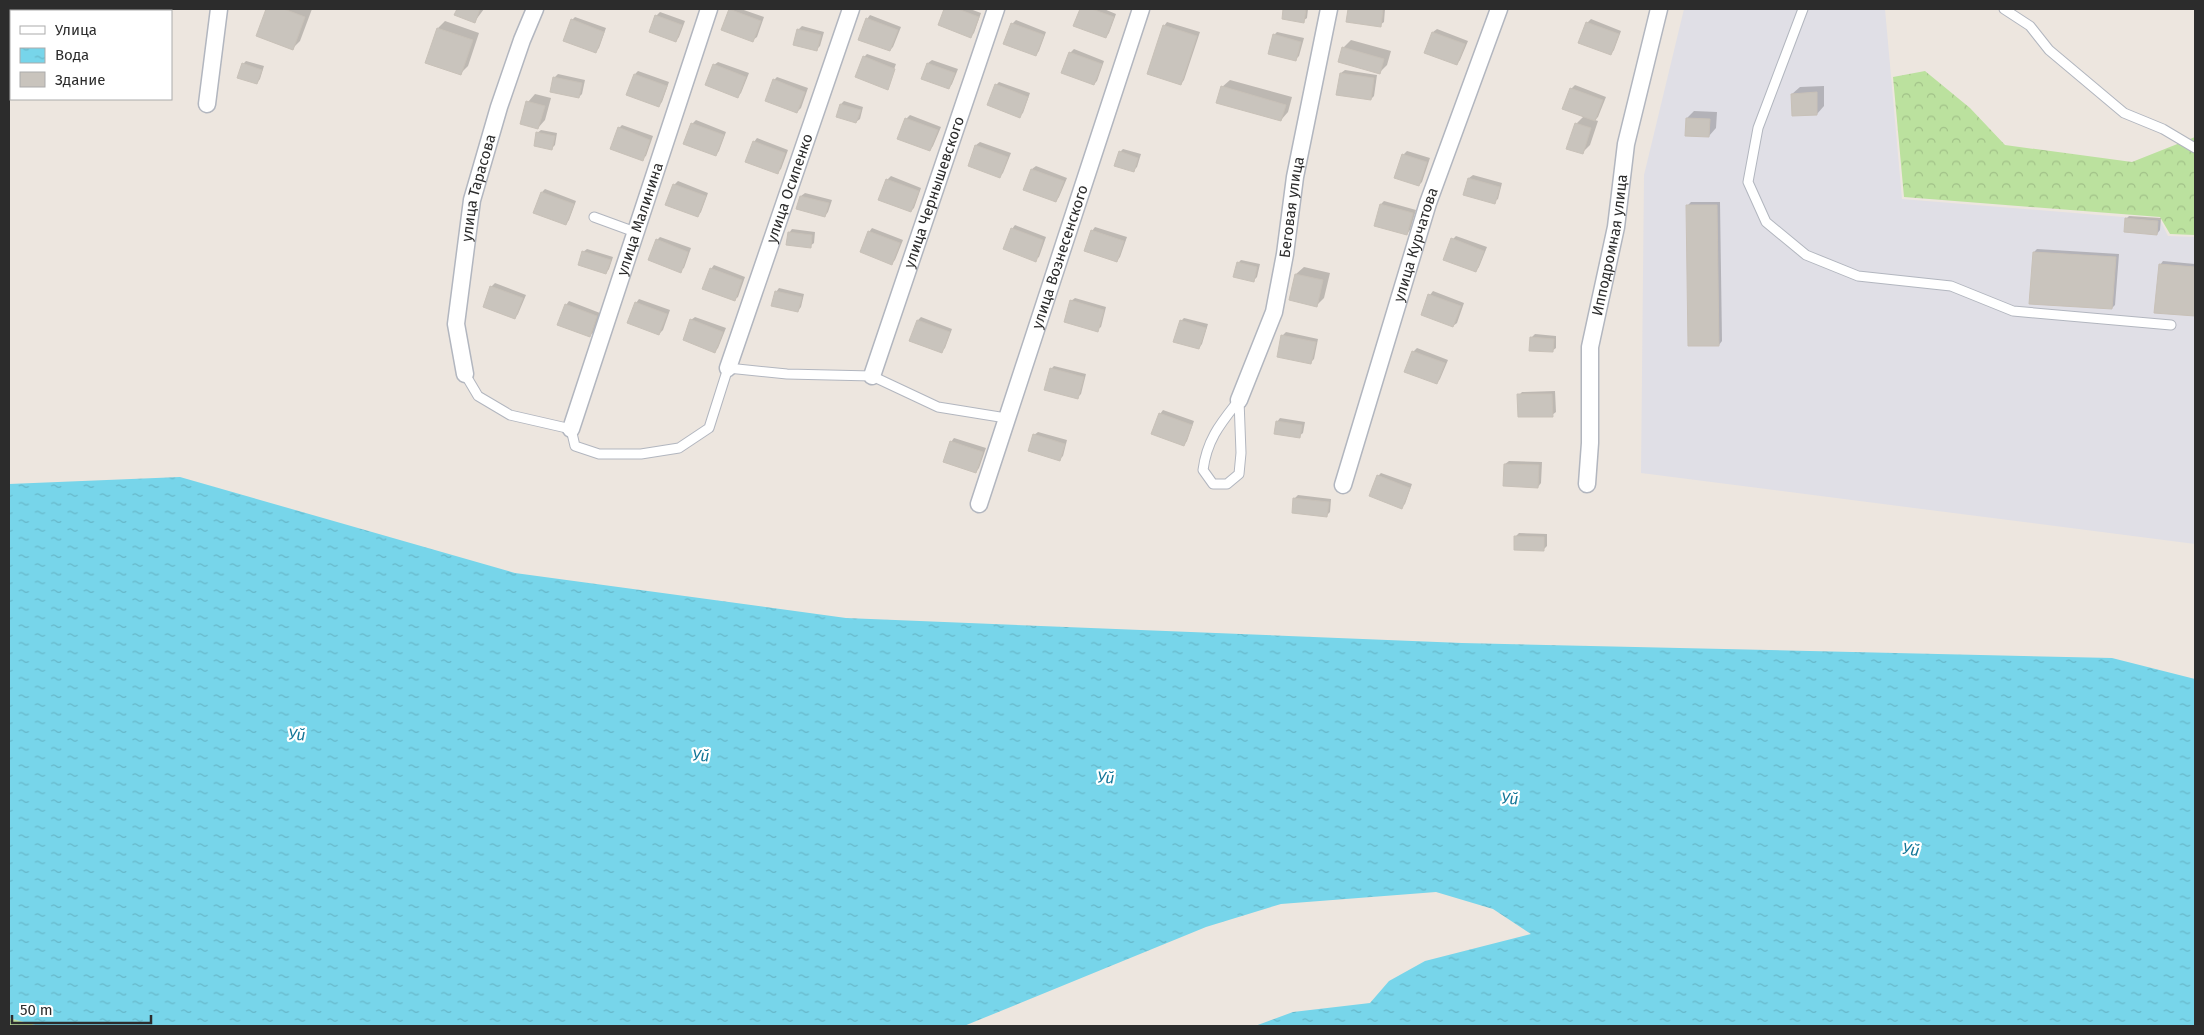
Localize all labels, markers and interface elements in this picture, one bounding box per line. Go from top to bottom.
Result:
legend [10,10,172,100]
text: Улица [55,21,97,39]
text: Вода [55,46,89,64]
text: Здание [55,71,105,89]
street label: улица Чернышевского [900,114,968,270]
street label: улица Осипенко [762,131,817,245]
street label: улица Тарасова [458,132,500,243]
street label: Беговая улица [1276,155,1308,259]
street label: улица Малинина [613,160,667,278]
street label: Ипподромная улица [1588,173,1631,318]
street label: улица Вознесенского [1028,183,1092,331]
street label: улица Курчатова [1390,185,1442,304]
water label: Уй [288,725,306,744]
water label: Уй [692,746,710,765]
water label: Уй [1097,768,1115,787]
water label: Уй [1501,789,1519,808]
water label: Уй [1901,839,1921,860]
scale bar [12,992,151,1024]
text: 50 m [20,1001,53,1019]

